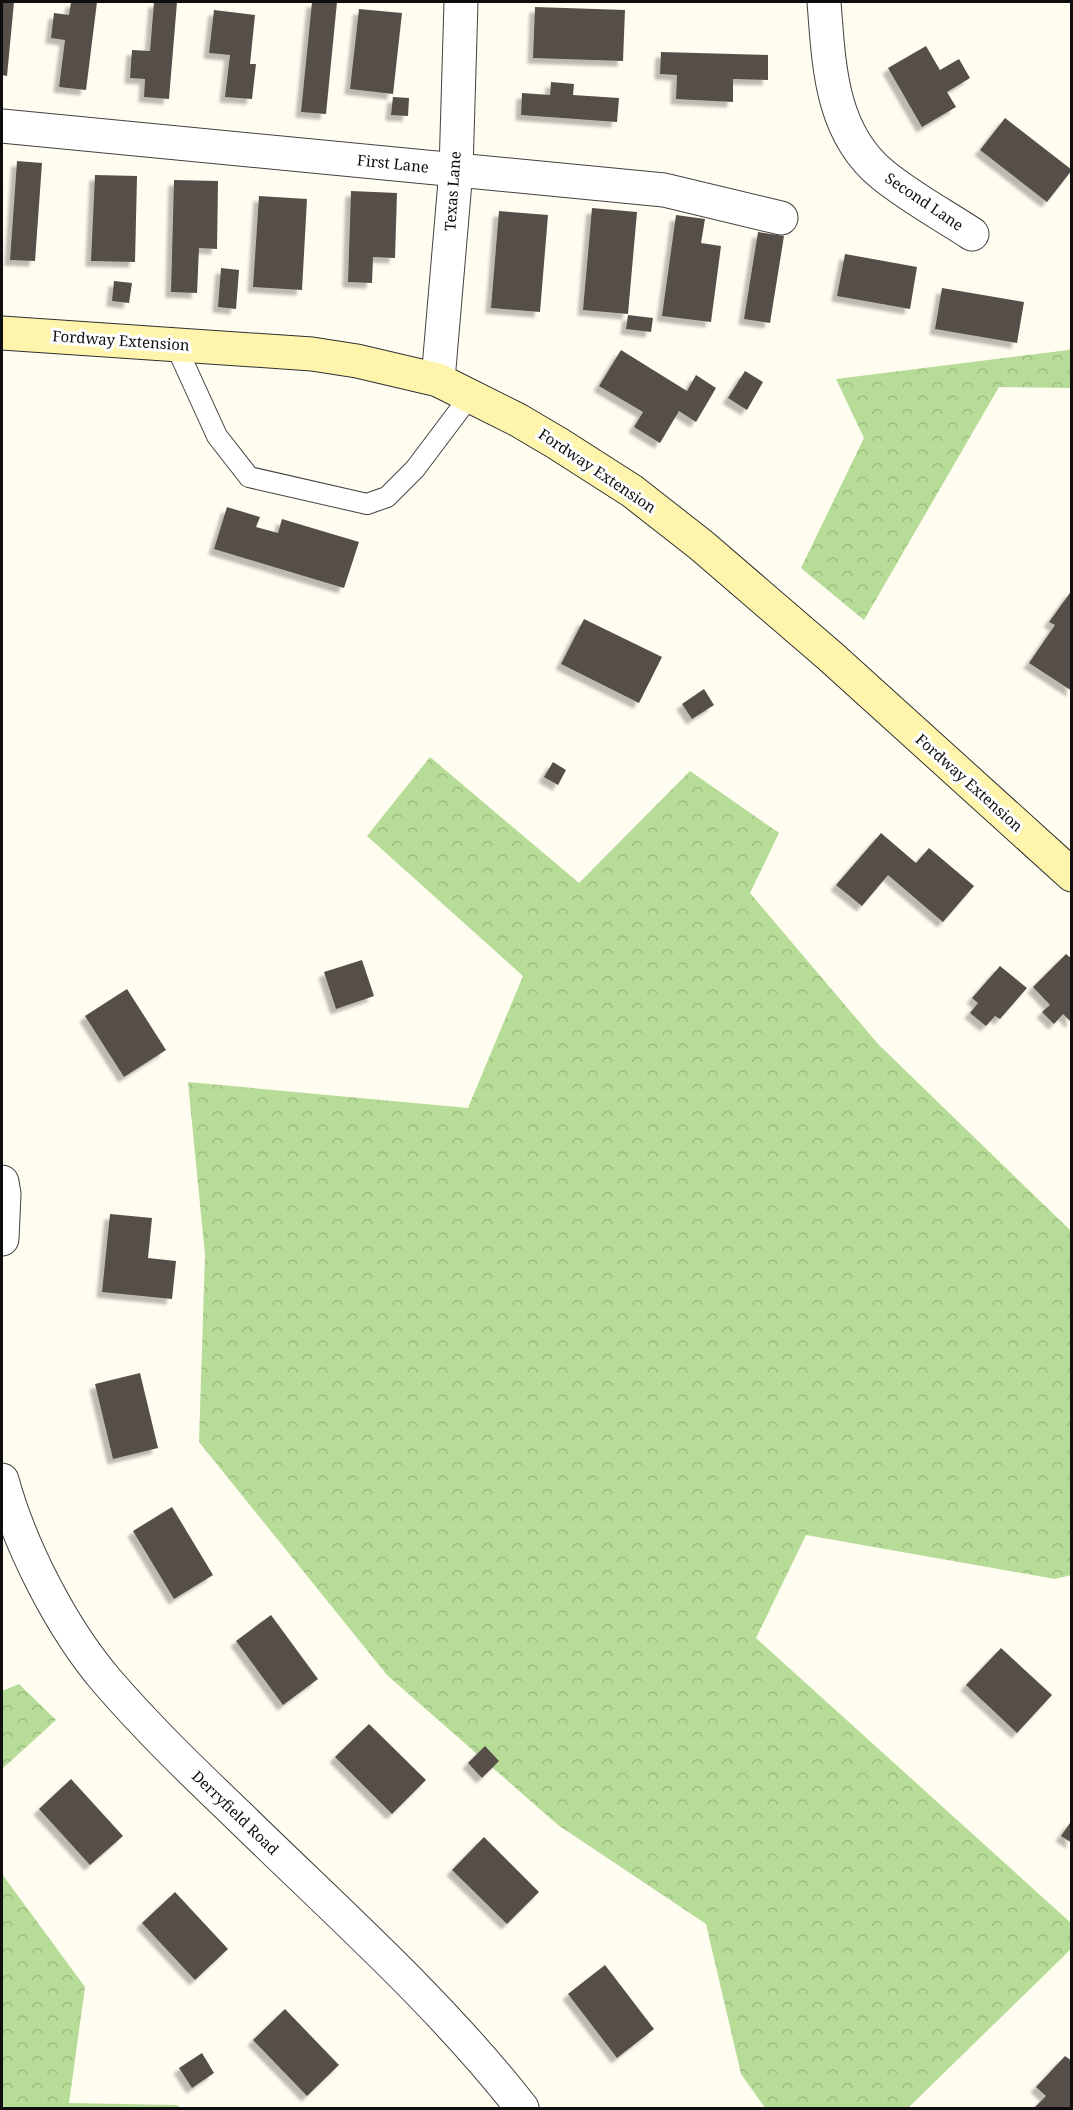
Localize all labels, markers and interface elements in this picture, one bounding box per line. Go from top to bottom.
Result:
street label: First Lane [356,149,430,177]
street label: Texas Lane [439,150,465,231]
street label: Second Lane [881,168,968,235]
street label: Fordway Extension [52,325,191,355]
street label: Fordway Extension [535,423,660,517]
street label: Fordway Extension [912,729,1028,836]
street label: Derryfield Road [188,1766,283,1859]

